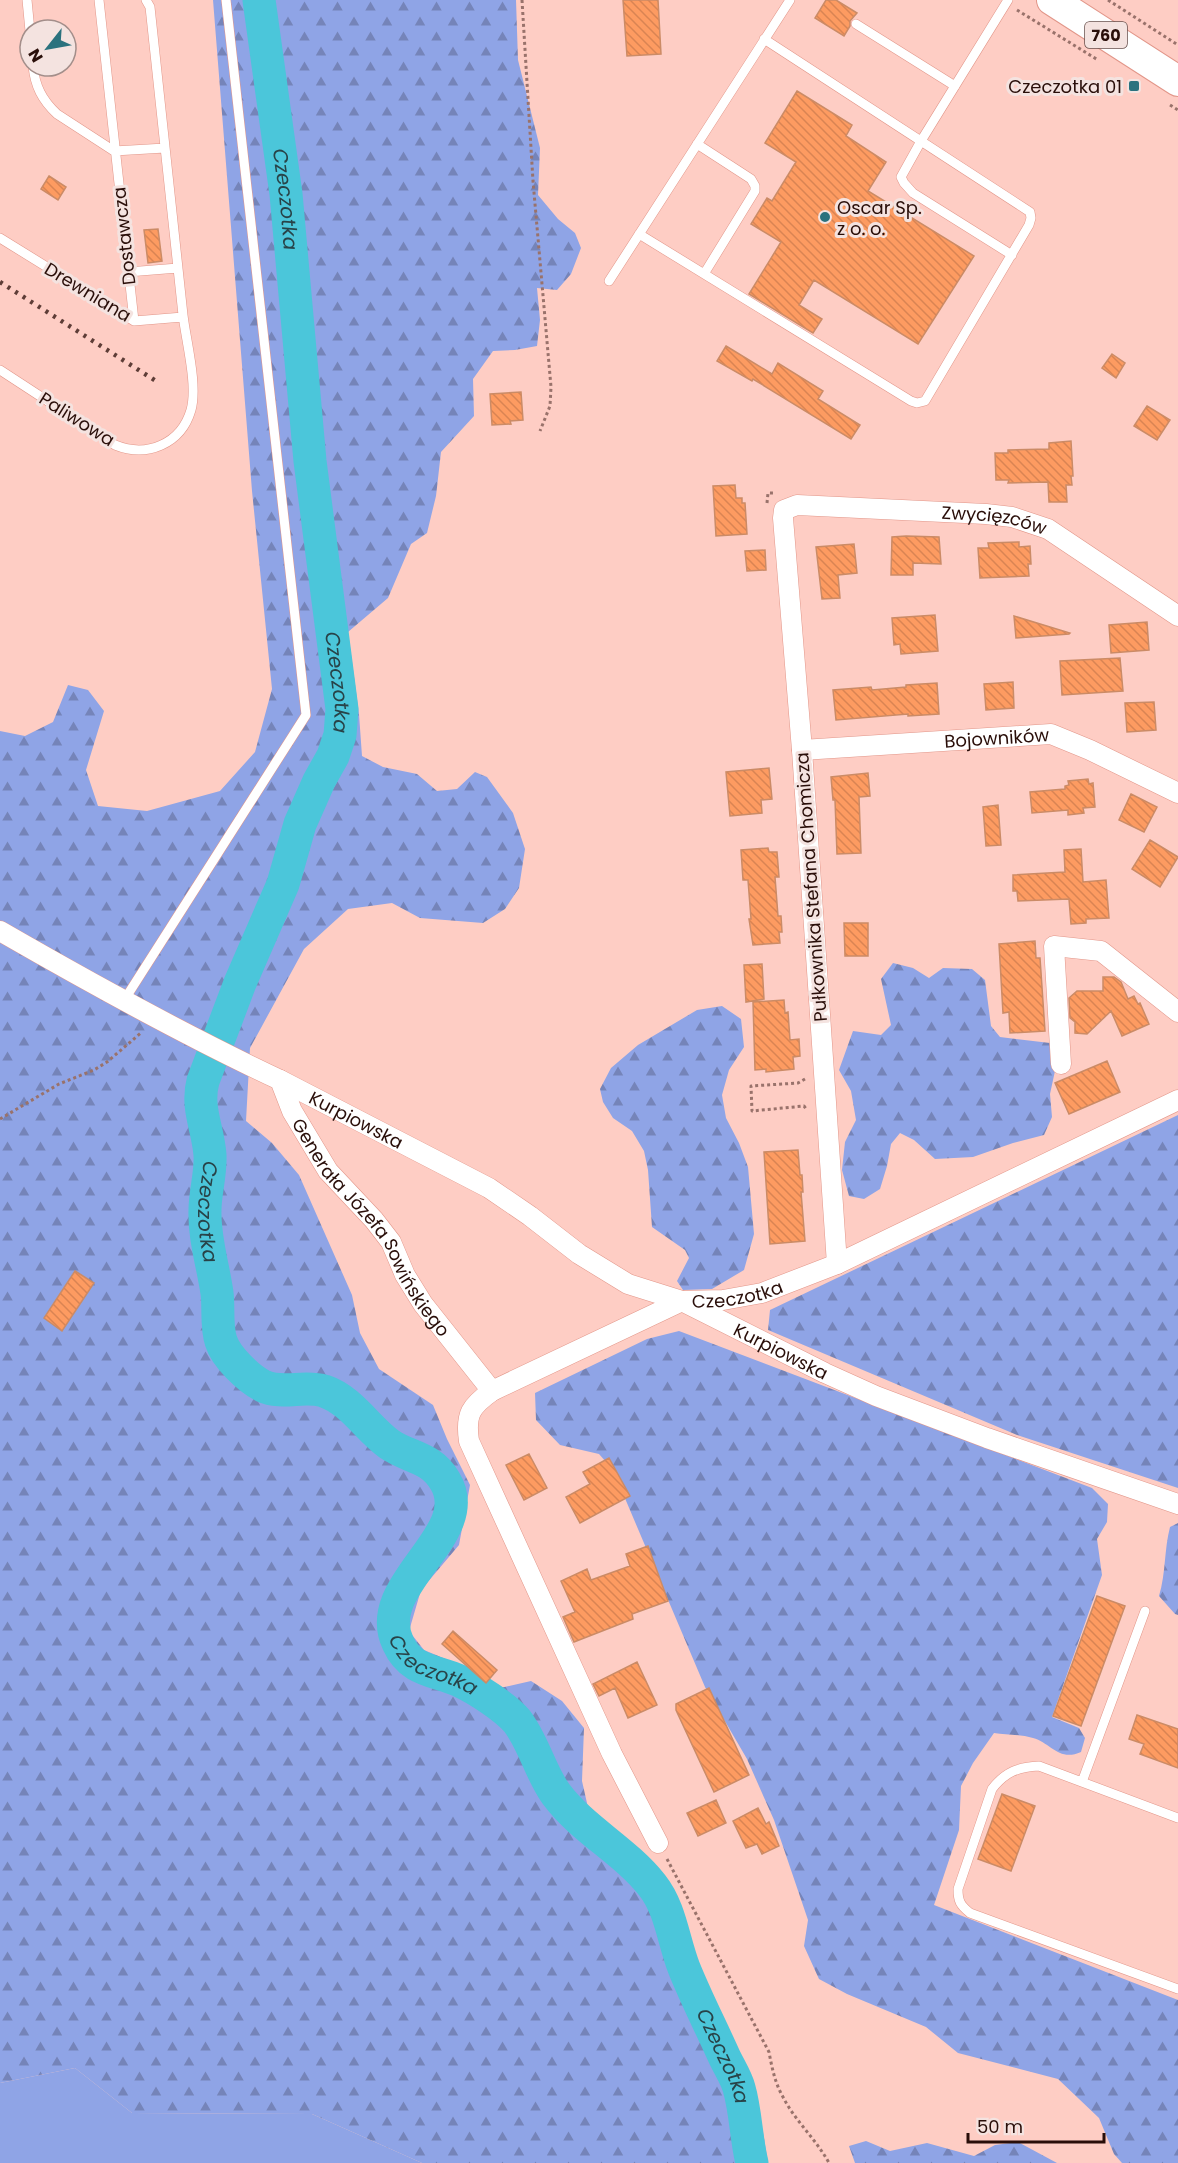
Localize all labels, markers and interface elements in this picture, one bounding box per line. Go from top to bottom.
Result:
north arrow [18,18,78,78]
road number: 760 [1085,22,1127,48]
text: N [23,44,49,67]
place label: Czeczotka 01 [1008,74,1122,99]
marker: Czeczotka 01 [1127,79,1141,93]
water label: Czeczotka [266,147,305,251]
street label: Dostawcza [106,186,142,286]
place label: Oscar Sp. z o. o. [837,195,922,241]
marker: Oscar Sp. z o. o. [818,210,832,224]
street label: Drewniana [40,256,136,328]
street label: Paliwowa [34,386,120,452]
street label: Zwycięzców [941,499,1050,540]
water label: Czeczotka [318,630,356,734]
street label: Bojowników [943,722,1050,753]
street label: Pułkownika Stefana Chomicza [789,751,833,1023]
street label: Kurpiowska [305,1085,408,1154]
street label: Generała Józefa Sowińskiego [287,1113,456,1341]
water label: Czeczotka [191,1160,225,1265]
street label: Czeczotka [692,1274,786,1313]
street label: Kurpiowska [730,1317,833,1385]
water label: Czeczotka [382,1630,483,1702]
water label: Czeczotka [690,2004,756,2106]
scale bar [968,2106,1104,2144]
text: 50 m [977,2114,1023,2139]

